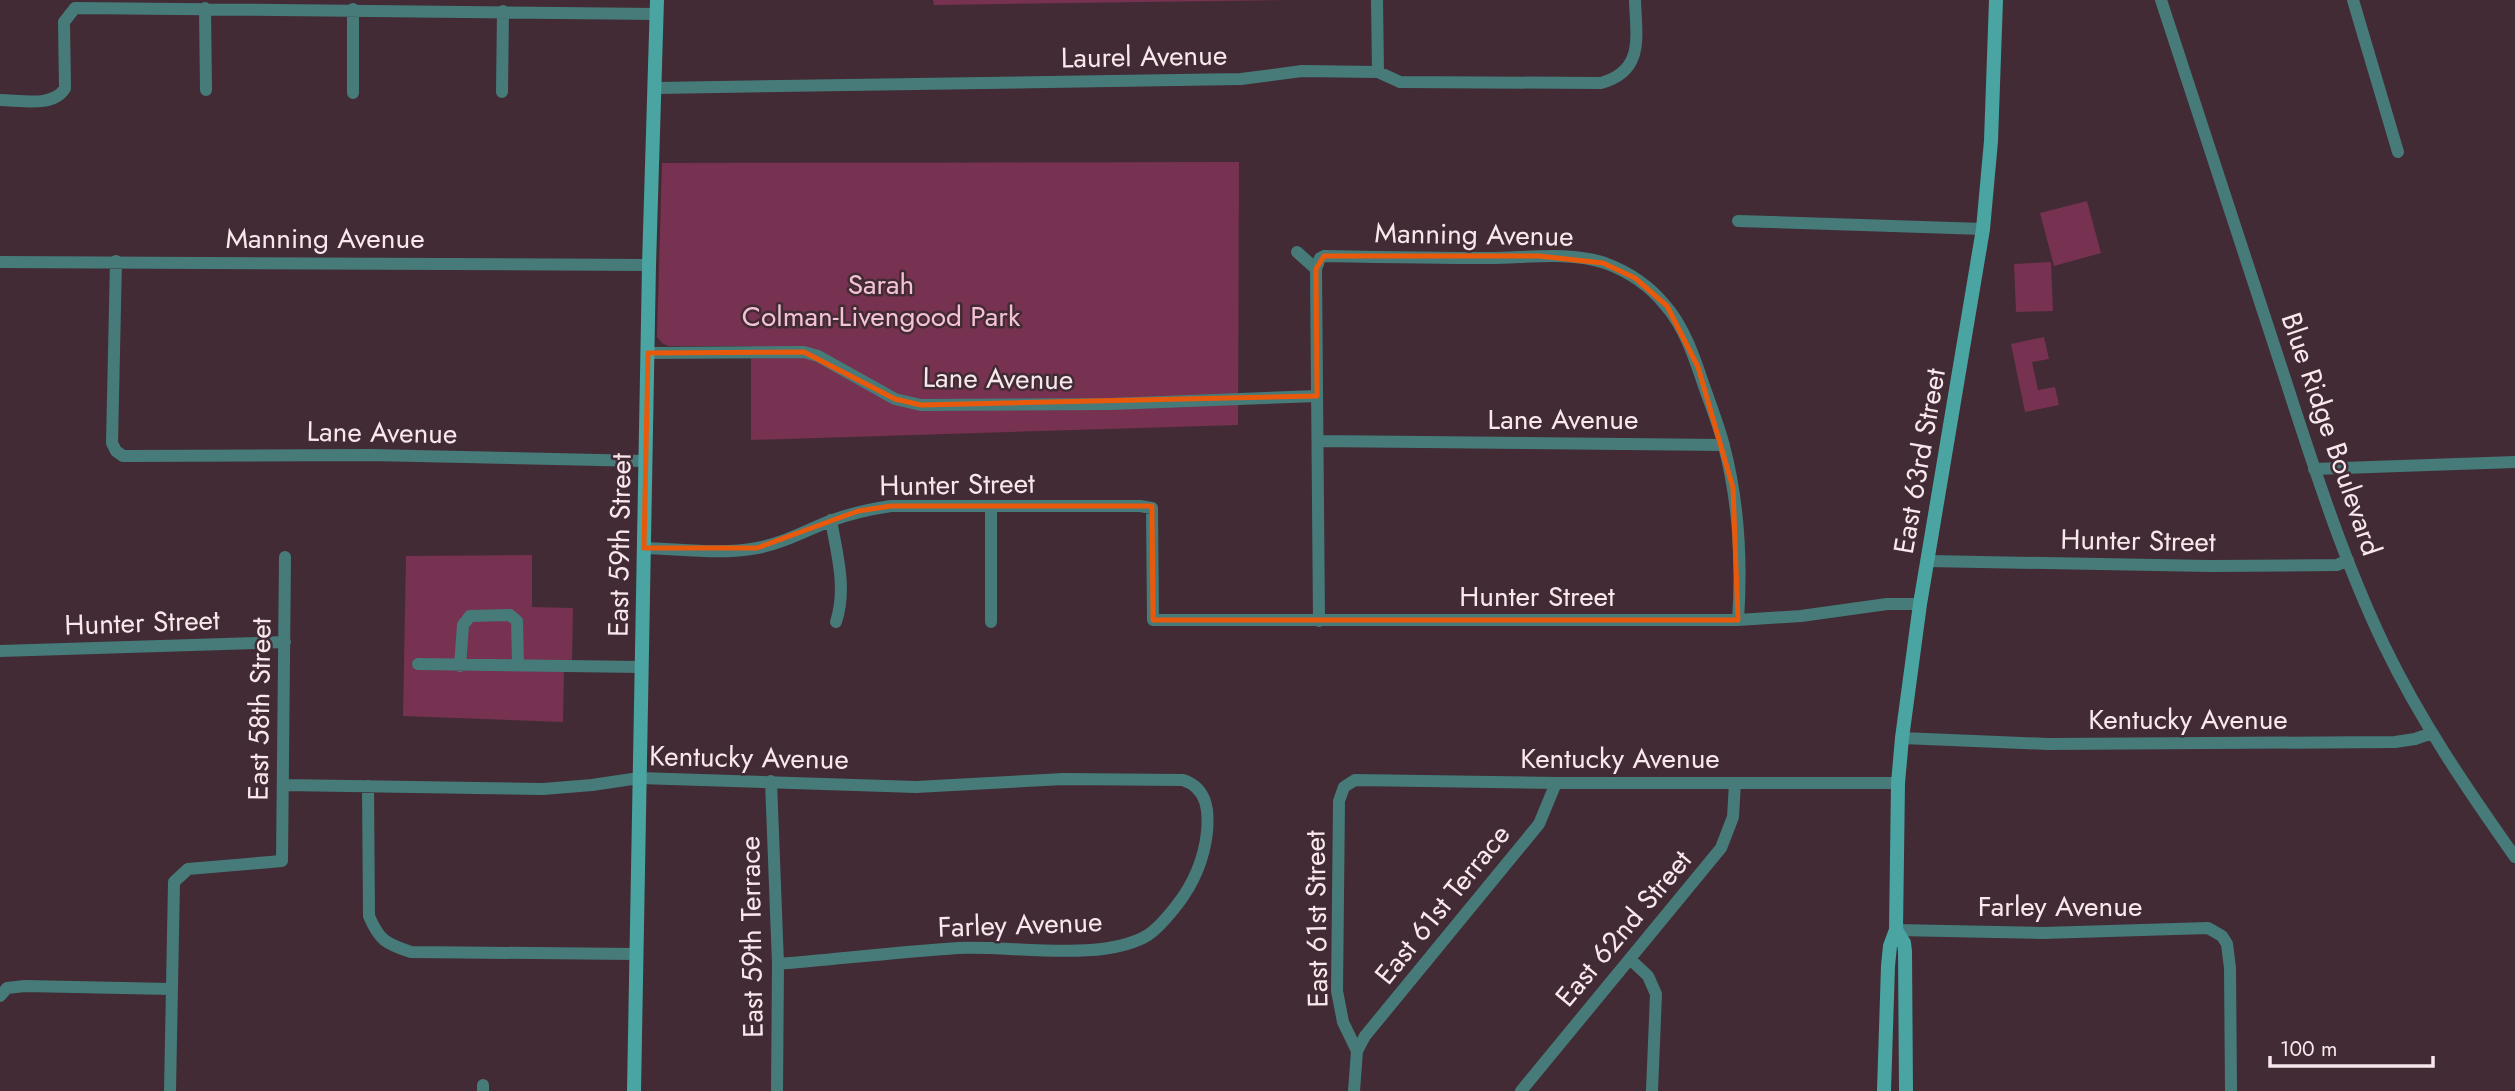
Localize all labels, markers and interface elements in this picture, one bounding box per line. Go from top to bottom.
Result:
street label: Laurel Avenue [1060,35,1228,78]
street label: Manning Avenue [1374,212,1574,257]
street label: Manning Avenue [225,218,425,259]
park label: Sarah Colman-Livengood Park [742,264,1021,337]
street label: Blue Ridge Boulevard [2271,307,2392,561]
street label: Lane Avenue [922,357,1074,400]
street label: East 63rd Street [1883,365,1956,557]
street label: Lane Avenue [1488,399,1638,440]
street label: Lane Avenue [306,411,458,454]
street label: East 59th Street [597,452,642,637]
street label: Hunter Street [879,463,1035,506]
street label: Hunter Street [2060,519,2216,562]
street label: Hunter Street [1459,576,1615,617]
street label: Hunter Street [64,599,221,646]
street label: East 58th Street [237,617,282,801]
street label: Kentucky Avenue [2088,699,2288,740]
street label: Kentucky Avenue [649,735,849,780]
street label: Kentucky Avenue [1520,738,1720,779]
street label: East 61st Terrace [1365,815,1520,993]
street label: East 61st Street [1294,830,1339,1008]
street label: East 59th Terrace [729,836,774,1038]
street label: East 62nd Street [1546,841,1701,1015]
street label: Farley Avenue [1978,886,2142,927]
street label: Farley Avenue [937,901,1103,948]
scale bar [2270,1024,2433,1068]
text: 100 m [2280,1034,2337,1064]

